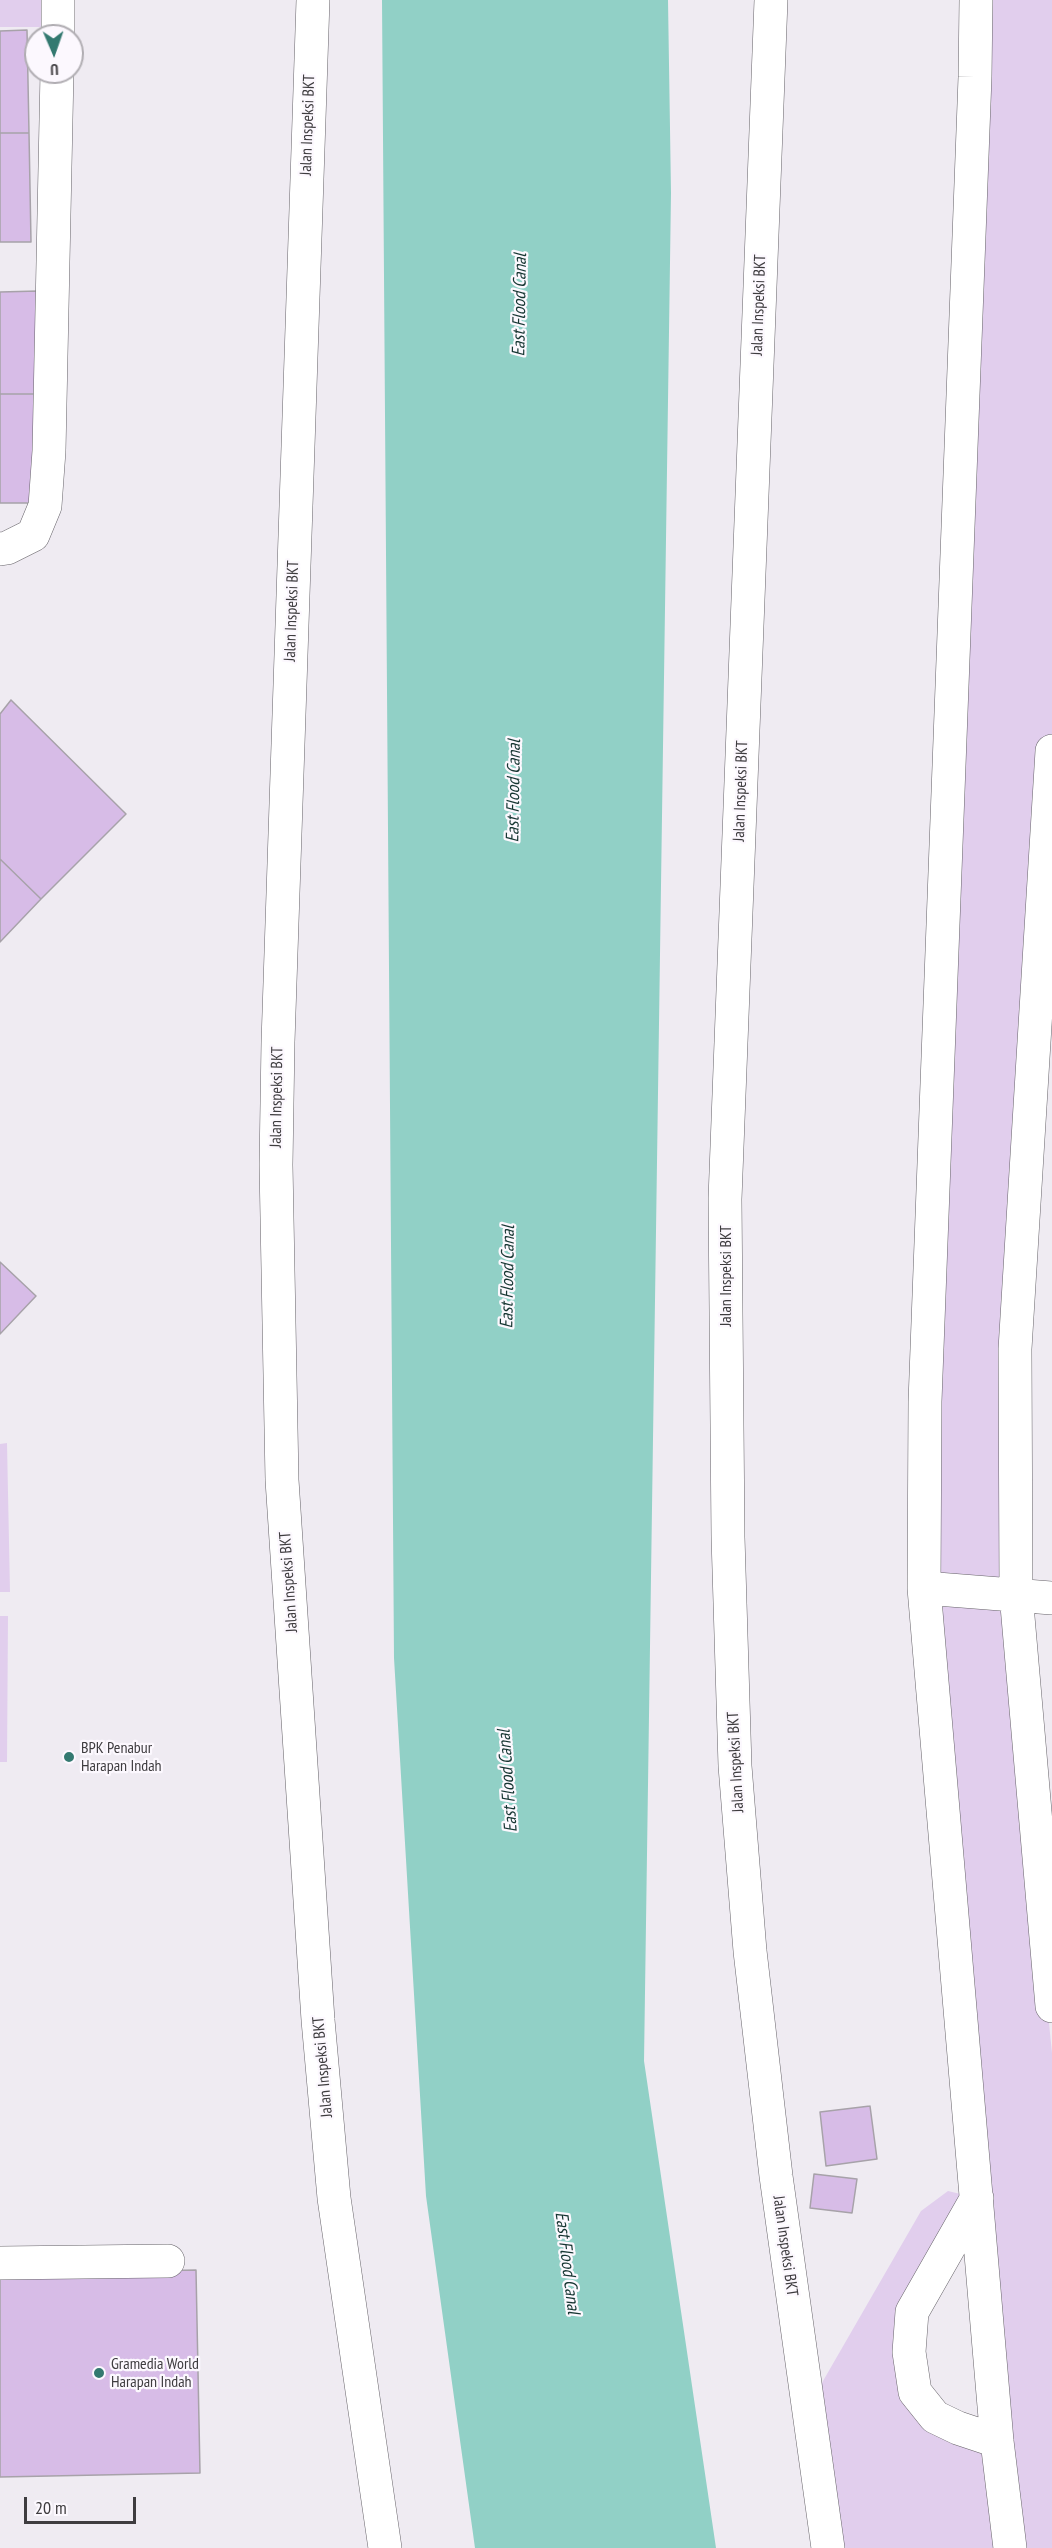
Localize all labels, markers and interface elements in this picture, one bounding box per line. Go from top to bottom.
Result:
north arrow [24,24,84,84]
text: U [50,60,59,80]
street label: Jalan Inspeksi BKT [297,74,319,176]
water label: East Flood Canal [508,253,532,357]
street label: Jalan Inspeksi BKT [748,254,770,356]
street label: Jalan Inspeksi BKT [281,560,303,662]
water label: East Flood Canal [502,739,526,843]
street label: Jalan Inspeksi BKT [730,740,752,842]
street label: Jalan Inspeksi BKT [267,1046,287,1148]
water label: East Flood Canal [496,1225,520,1329]
street label: Jalan Inspeksi BKT [716,1225,736,1327]
street label: Jalan Inspeksi BKT [276,1531,302,1633]
street label: Jalan Inspeksi BKT [724,1711,748,1813]
water label: East Flood Canal [494,1729,522,1833]
place label: BPK Penabur Harapan Indah [81,1738,162,1776]
marker: BPK Penabur Harapan Indah [62,1750,76,1764]
street label: Jalan Inspeksi BKT [309,2016,337,2118]
street label: Jalan Inspeksi BKT [768,2195,802,2297]
water label: East Flood Canal [550,2211,584,2315]
place label: Gramedia World Harapan Indah [111,2354,199,2392]
marker: Gramedia World Harapan Indah [92,2366,106,2380]
scale bar [27,2485,140,2523]
text: 20 m [35,2496,67,2519]

